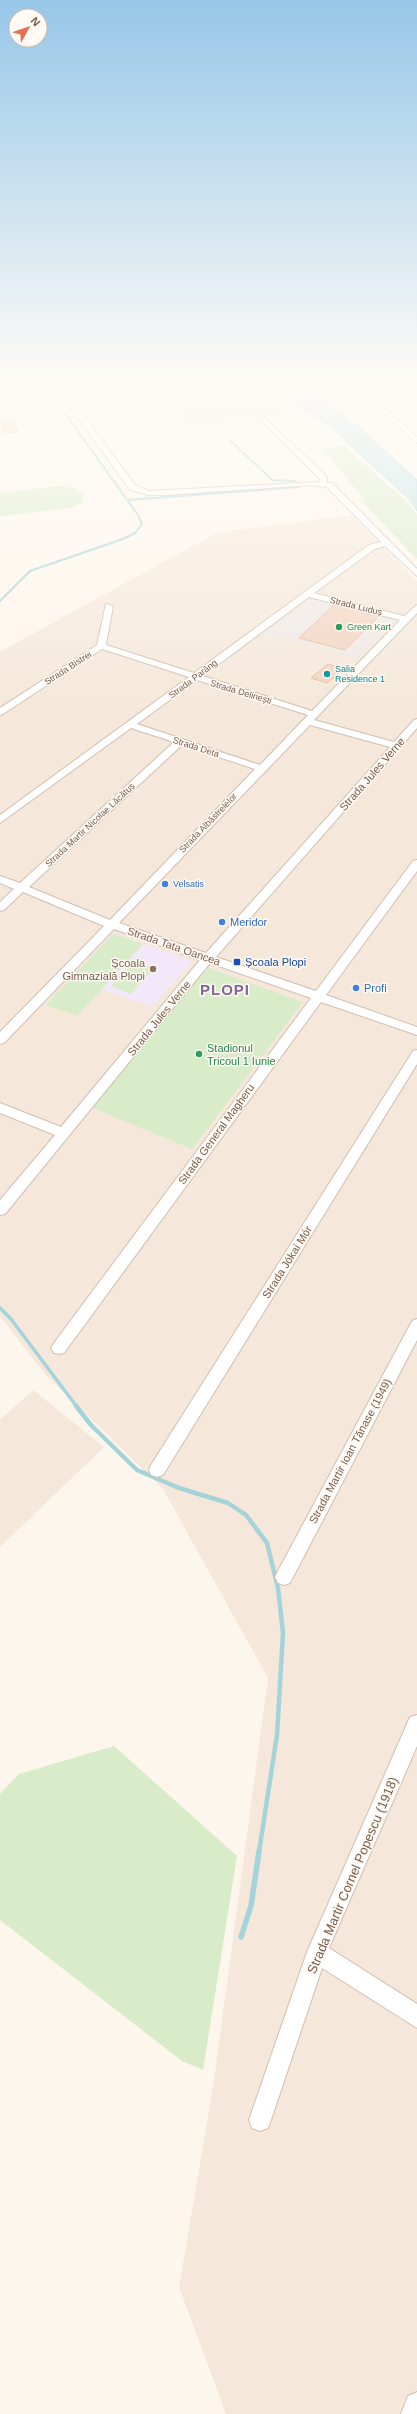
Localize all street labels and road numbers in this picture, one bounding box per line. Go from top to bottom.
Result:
street label: Strada Luduș [329,595,384,617]
street label: Strada Bistrei [43,649,93,687]
street label: Strada Parâng [167,658,219,700]
street label: Strada Delinești [209,678,273,706]
street label: Strada Deta [172,735,220,759]
street label: Strada Jules Verne [337,735,407,813]
street label: Strada Martir Nicolae Lăcătuș [43,781,137,869]
street label: Strada Albăstrelelor [177,791,239,855]
street label: Strada Tata Oancea [126,924,223,968]
street label: Strada Jules Verne [125,978,193,1058]
street label: Strada General Magheru [176,1081,256,1187]
street label: Strada Jókai Mór [260,1223,314,1300]
street label: Strada Martir Ioan Tănase (1949) [307,1376,393,1526]
street label: Strada Martir Cornel Popescu (1918) [304,1774,401,1976]

